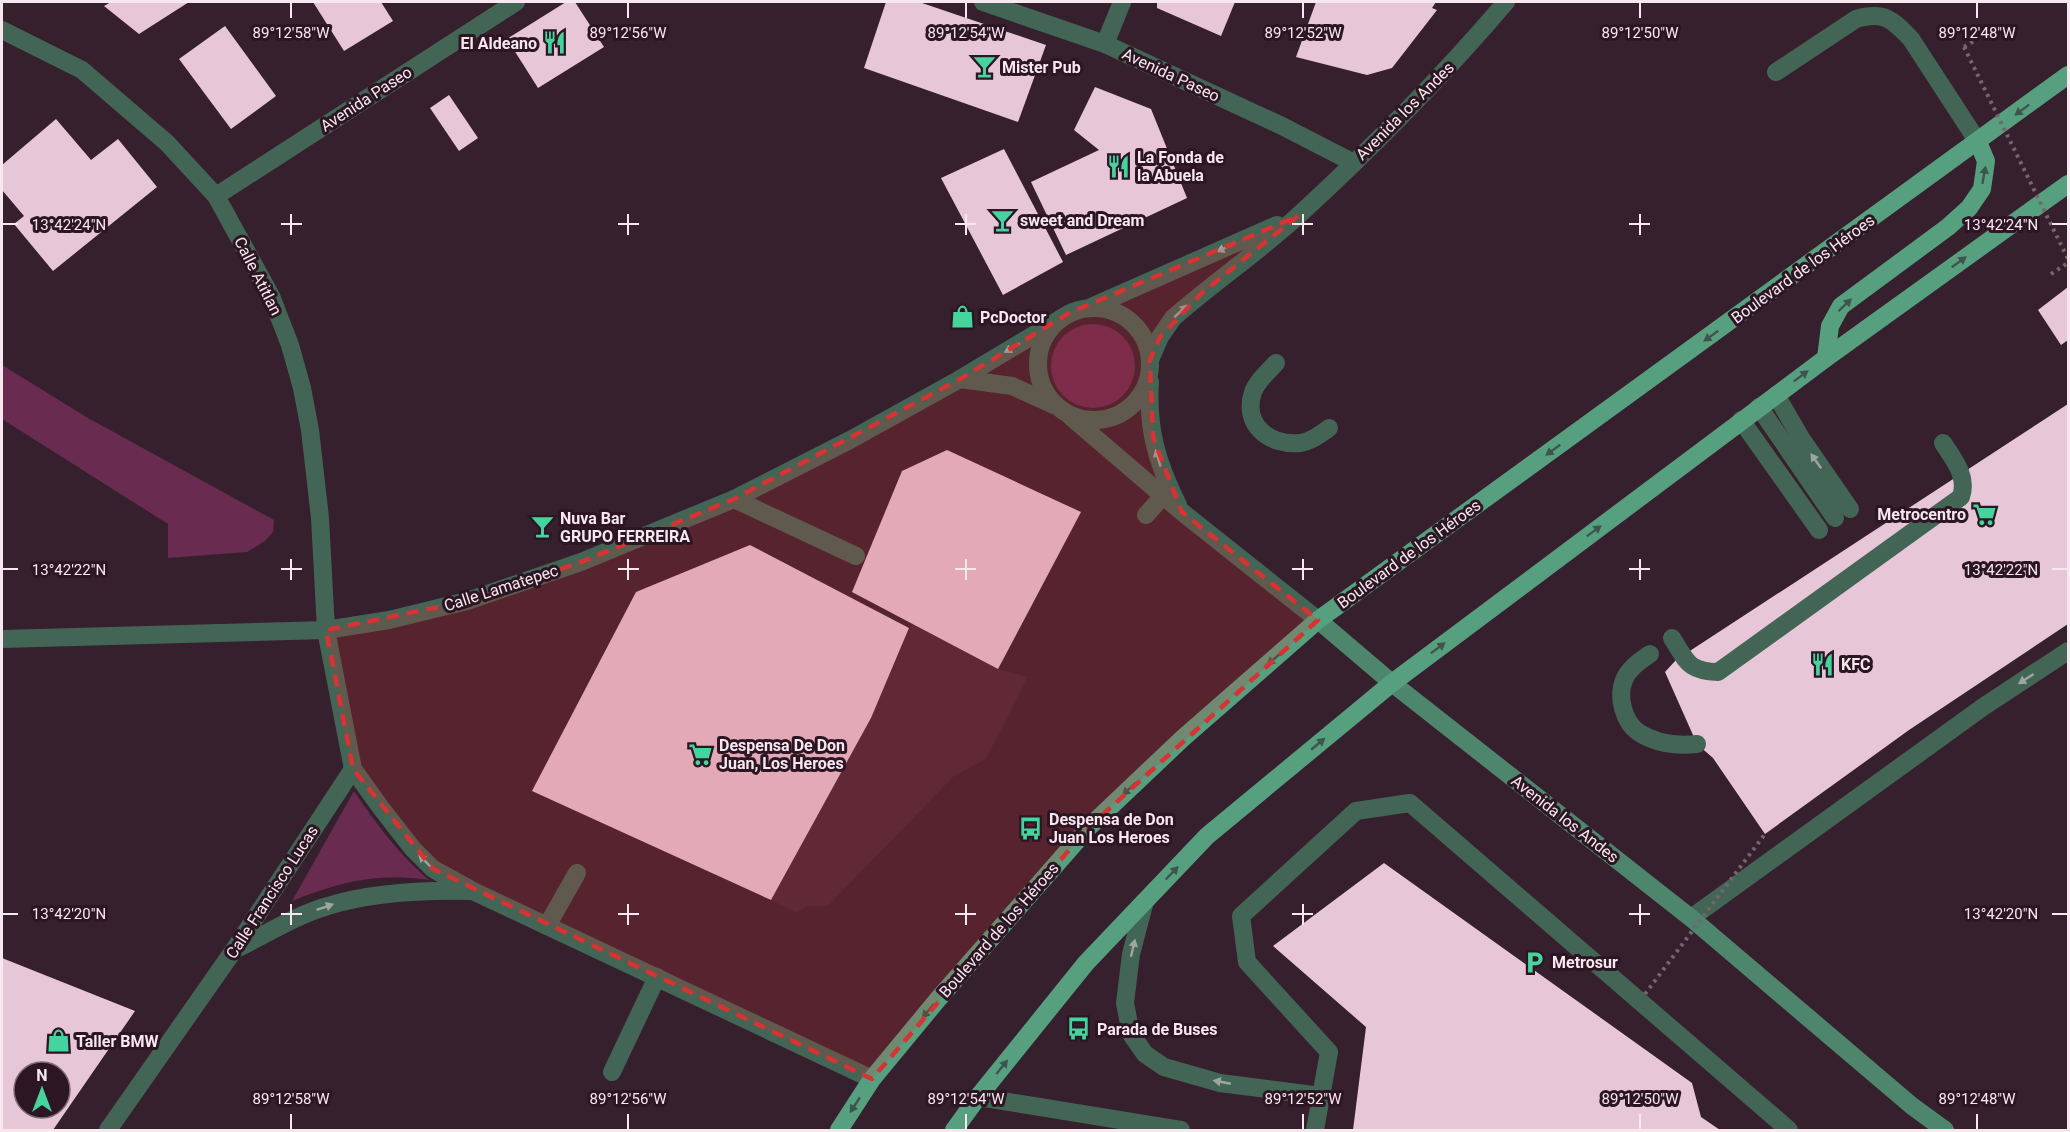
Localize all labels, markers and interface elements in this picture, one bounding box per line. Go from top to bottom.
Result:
text: 89°12'58"W [253,24,329,42]
text: 89°12'56"W [590,24,666,42]
text: 89°12'54"W [928,24,1004,42]
text: 89°12'52"W [1265,24,1341,42]
text: 89°12'50"W [1602,24,1678,42]
text: 89°12'48"W [1939,24,2015,42]
restaurant icon: El Aldeano [542,30,568,56]
place label: El Aldeano [461,34,537,53]
street label: Avenida Paseo [1119,44,1223,106]
bar icon: Mister Pub [971,54,997,80]
place label: Mister Pub [1002,58,1081,77]
street label: Avenida los Andes [1352,58,1458,164]
street label: Avenida Paseo [317,62,415,136]
one-way arrow [2014,104,2029,116]
place label: La Fonda de la Abuela [1137,148,1224,185]
restaurant icon: La Fonda de la Abuela [1106,153,1132,179]
one-way arrow [1980,165,1989,184]
bar icon: sweet and Dream [989,207,1015,233]
place label: sweet and Dream [1020,211,1144,230]
street label: Boulevard de los Héroes [1728,211,1878,327]
text: 13°42'24"N [32,216,106,234]
text: 13°42'24"N [1964,216,2038,234]
street label: Calle Atitlan [230,234,286,318]
one-way arrow [1216,243,1234,253]
one-way arrow [1951,256,1967,268]
one-way arrow [1838,298,1853,312]
shop icon: PcDoctor [949,304,975,330]
one-way arrow [1173,305,1188,318]
place label: PcDoctor [980,308,1047,327]
one-way arrow [1703,330,1719,342]
one-way arrow [1004,343,1020,354]
one-way arrow [1793,370,1809,383]
one-way arrow [1546,444,1562,456]
one-way arrow [1153,449,1162,467]
one-way arrow [1810,453,1822,469]
street label: Boulevard de los Héroes [1334,496,1484,612]
supermarket icon: Metrocentro [1971,501,1997,527]
place label: Metrocentro [1877,505,1966,524]
place label: Nuva Bar GRUPO FERREIRA [560,509,690,546]
bar icon: Nuva Bar GRUPO FERREIRA [529,514,555,540]
one-way arrow [1587,525,1602,537]
text: 13°42'22"N [32,561,106,579]
street label: Calle Lamatepec [441,561,561,615]
text: 13°42'22"N [1964,561,2038,579]
one-way arrow [1430,642,1446,654]
restaurant icon: KFC [1810,651,1836,677]
one-way arrow [1267,652,1282,665]
place label: KFC [1841,655,1870,674]
one-way arrow [2018,673,2034,684]
place label: Despensa De Don Juan, Los Heroes [719,736,845,773]
one-way arrow [1310,738,1326,751]
supermarket icon: Despensa De Don Juan, Los Heroes [688,741,714,767]
street label: Avenida los Andes [1508,771,1622,867]
one-way arrow [1122,782,1137,795]
place label: Despensa de Don Juan Los Heroes [1049,810,1174,847]
bus stop icon: Despensa de Don Juan Los Heroes [1018,815,1044,841]
street label: Calle Francisco Lucas [222,822,322,962]
one-way arrow [419,854,433,868]
street label: Boulevard de los Héroes [935,859,1063,1001]
one-way arrow [1164,866,1178,880]
one-way arrow [316,902,334,912]
text: 13°42'20"N [32,905,106,923]
text: 13°42'20"N [1964,905,2038,923]
one-way arrow [1129,938,1138,957]
parking icon: Metrosur [1521,949,1547,975]
place label: Metrosur [1552,953,1618,972]
one-way arrow [922,1003,935,1018]
bus stop icon: Parada de Buses [1066,1016,1092,1042]
place label: Parada de Buses [1097,1020,1217,1039]
shop icon: Taller BMW [45,1028,71,1054]
place label: Taller BMW [76,1032,158,1051]
one-way arrow [995,1059,1008,1075]
north arrow [12,1060,72,1120]
text: N [36,1066,48,1085]
one-way arrow [1212,1077,1231,1086]
text: 89°12'58"W [253,1090,329,1108]
text: 89°12'56"W [590,1090,666,1108]
text: 89°12'54"W [928,1090,1004,1108]
text: 89°12'52"W [1265,1090,1341,1108]
text: 89°12'50"W [1602,1090,1678,1108]
text: 89°12'48"W [1939,1090,2015,1108]
one-way arrow [850,1097,861,1113]

